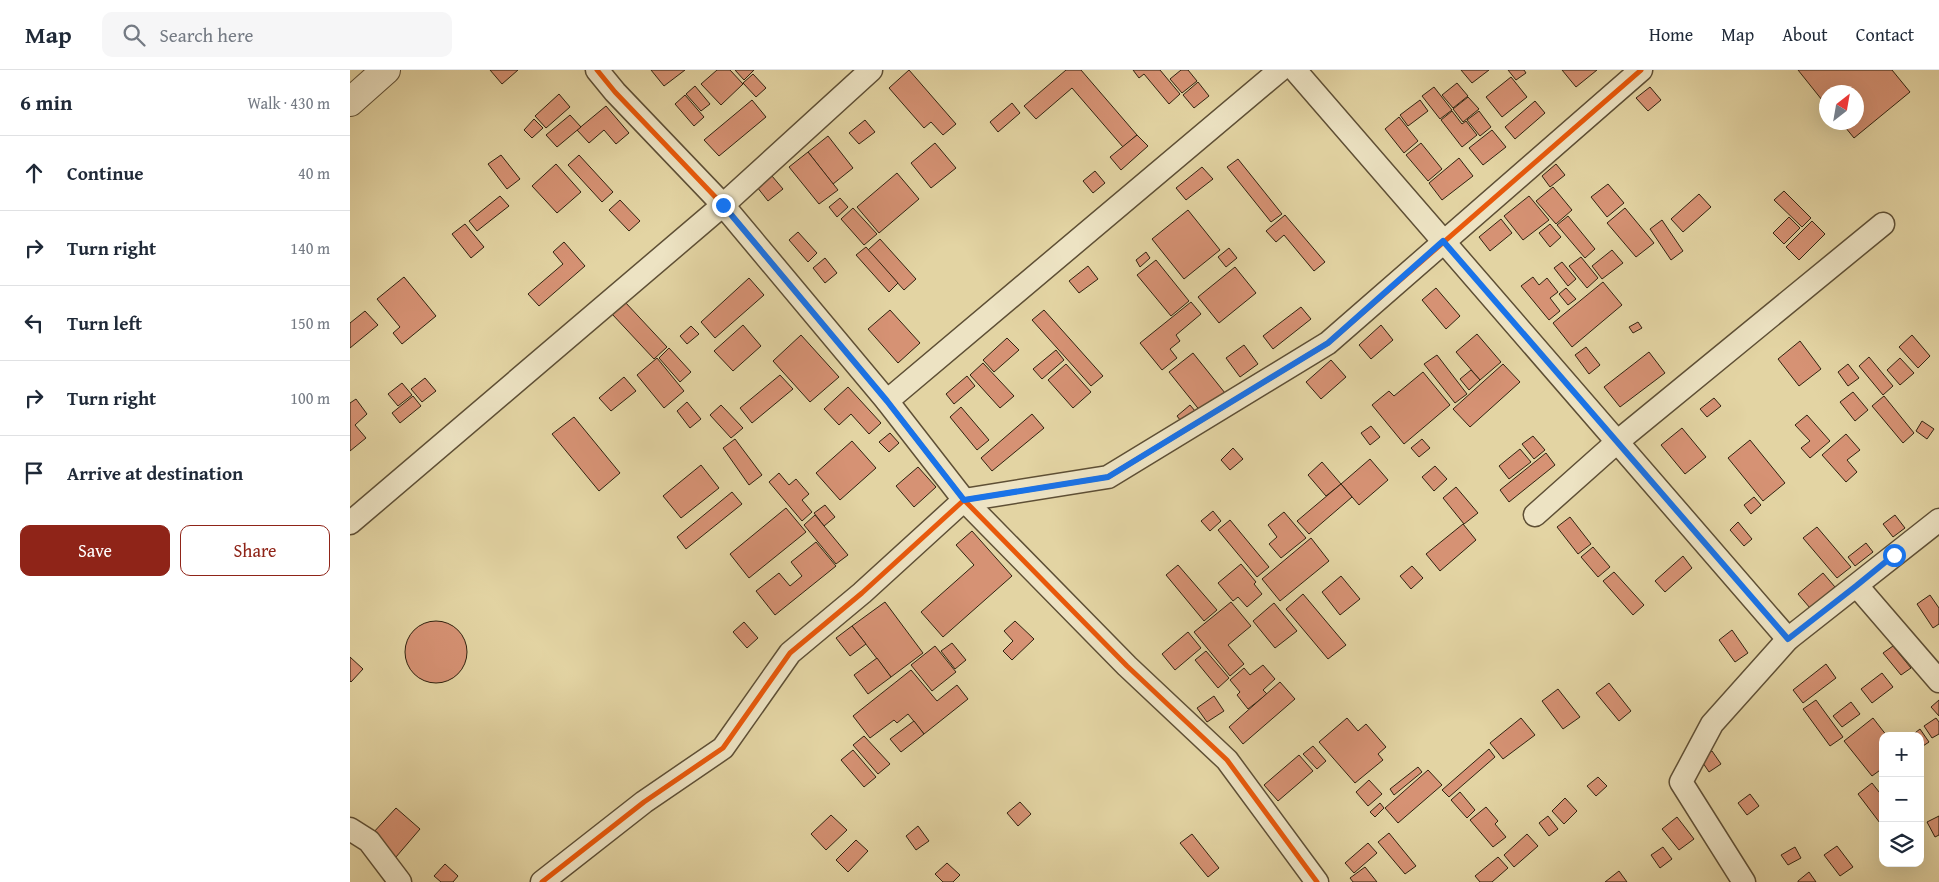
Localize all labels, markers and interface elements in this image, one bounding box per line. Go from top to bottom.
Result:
search box [102,12,452,57]
text: Map [25,17,72,52]
icon: search [120,21,148,49]
text: Search here [160,21,253,49]
text: Home [1649,21,1693,48]
text: Map [1721,21,1754,48]
text: About [1782,21,1828,48]
text: Contact [1856,21,1914,48]
north arrow [1819,85,1864,130]
text: 6 min [20,87,72,118]
text: Walk · 430 m [247,91,330,115]
icon: ahead [20,159,48,187]
text: Continue [67,159,144,187]
text: 40 m [298,161,330,185]
route end [712,194,735,217]
icon: right [20,234,48,262]
text: Turn right [67,234,156,262]
text: 140 m [290,236,330,260]
icon: left [20,309,48,337]
text: Turn left [67,309,142,337]
text: 150 m [290,311,330,335]
icon: right [20,384,48,412]
text: Turn right [67,384,156,412]
text: 100 m [290,386,330,410]
icon: arrive [20,459,48,487]
text: Arrive at destination [67,459,243,487]
button: Save [20,525,170,576]
button: Share [180,525,330,576]
route start [1883,544,1906,567]
map controls [1879,732,1924,867]
button: + [1879,732,1924,777]
button: − [1879,777,1924,822]
button: layers [1879,822,1924,867]

